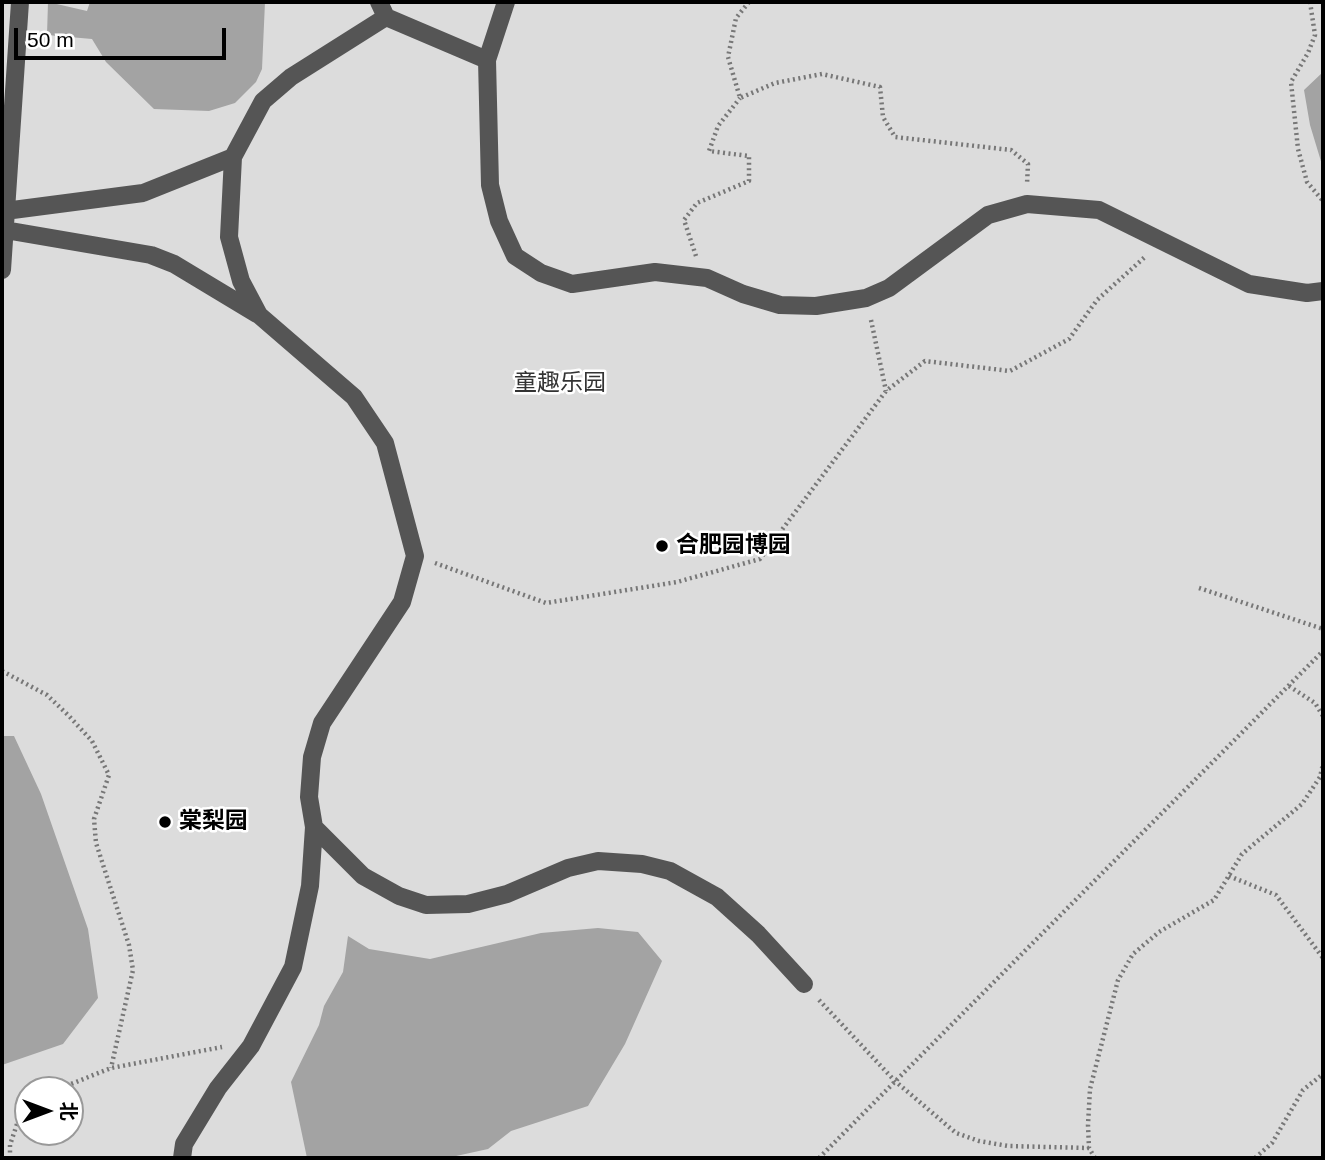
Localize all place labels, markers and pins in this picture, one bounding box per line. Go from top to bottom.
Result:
place label: 合肥园博园 [676,532,791,560]
marker: 合肥园博园 [654,538,670,554]
place label: 棠梨园 [179,808,248,836]
marker: 棠梨园 [157,814,173,830]

